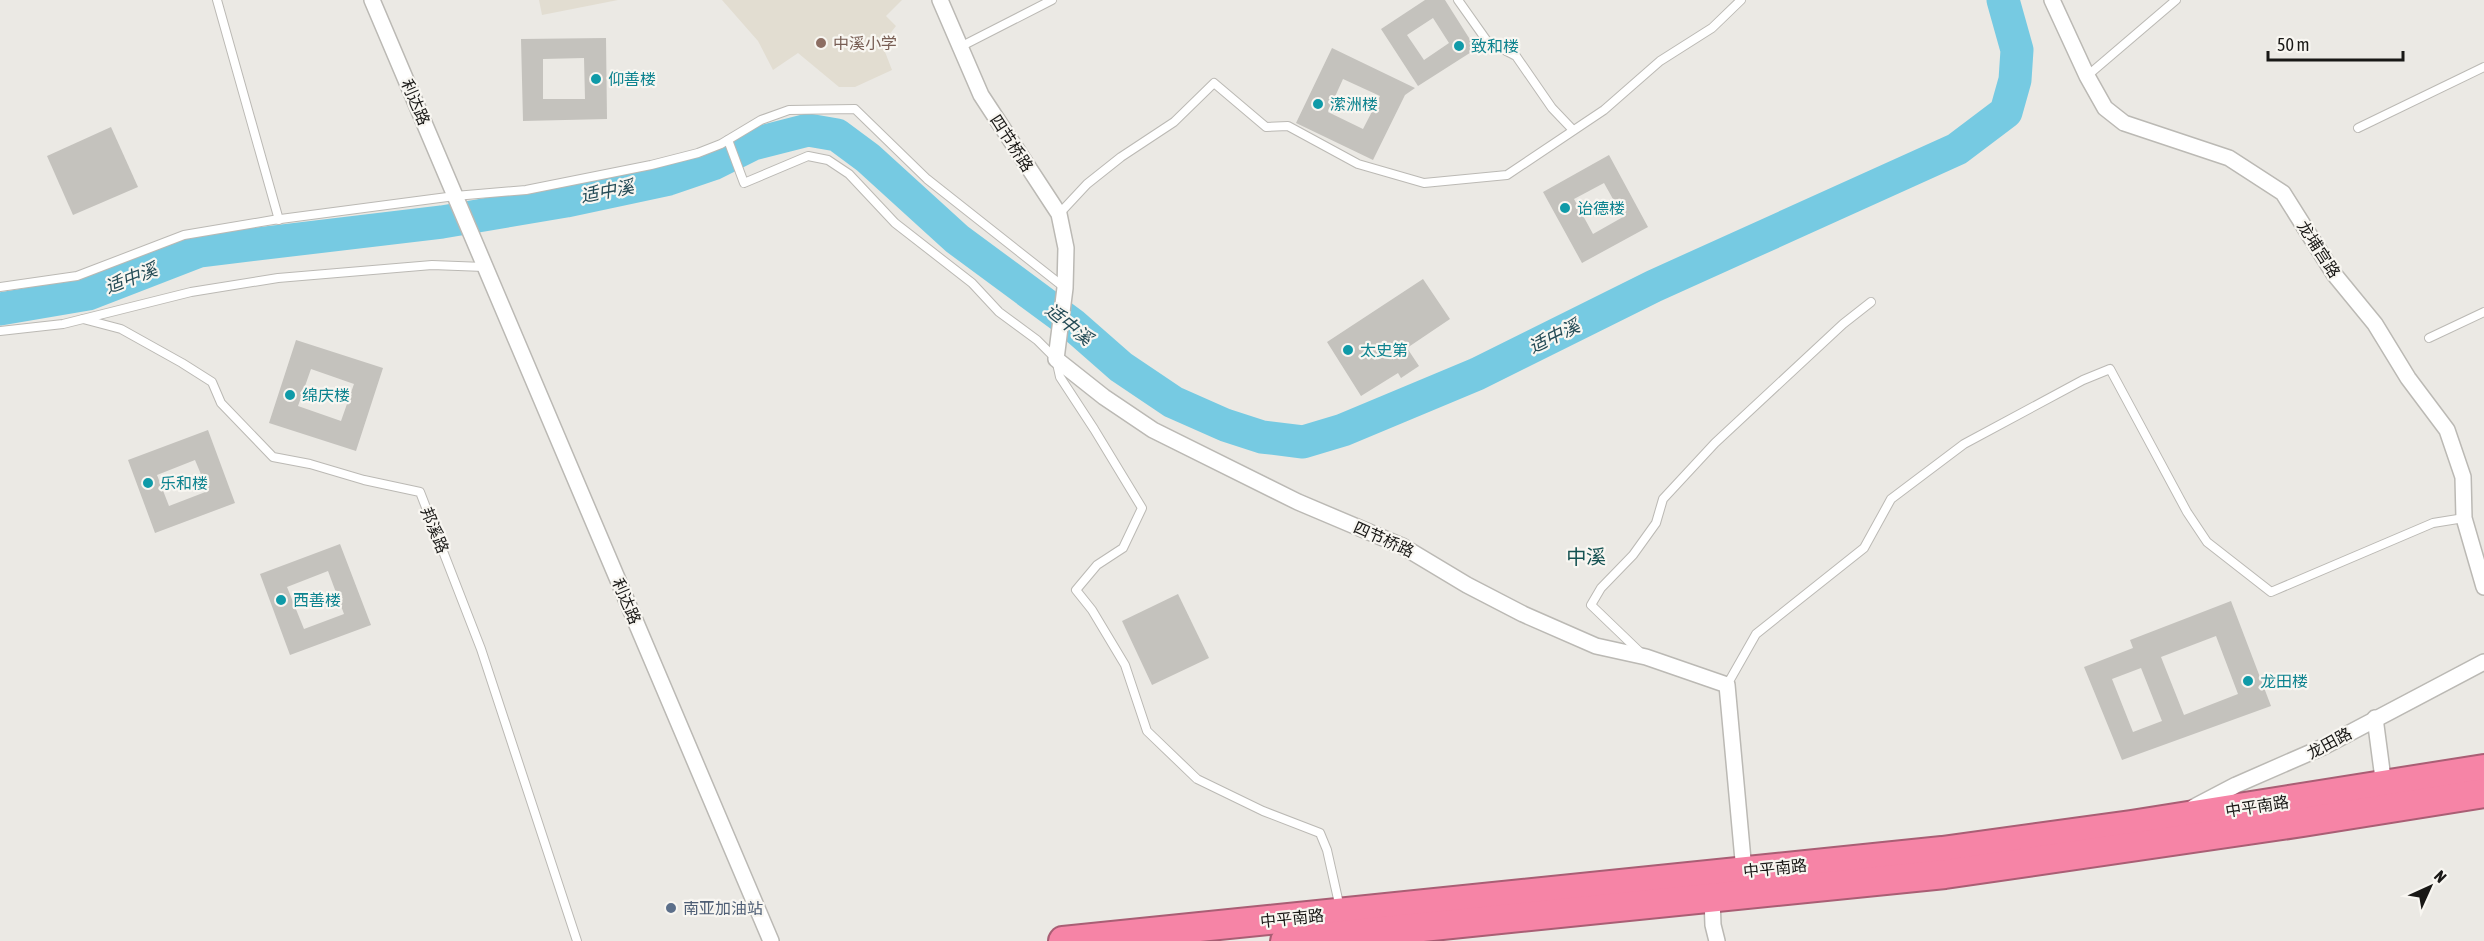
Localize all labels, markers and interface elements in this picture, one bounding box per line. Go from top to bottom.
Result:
scale bar [2268,24,2403,62]
place label: 中溪小学 [833,34,897,52]
text: 50 m [2277,34,2309,55]
marker: 中溪小学 [814,36,828,50]
place label: 致和楼 [1471,37,1519,55]
marker: 致和楼 [1452,39,1466,53]
place label: 仰善楼 [608,70,656,88]
marker: 仰善楼 [589,72,603,86]
street label: 利达路 [398,76,434,128]
place label: 潆洲楼 [1330,95,1378,113]
marker: 潆洲楼 [1311,97,1325,111]
street label: 四节桥路 [987,111,1037,175]
water label: 适中溪 [578,175,637,206]
place label: 诒德楼 [1577,199,1625,217]
marker: 诒德楼 [1558,201,1572,215]
street label: 龙埔宫路 [2294,217,2344,281]
water label: 适中溪 [102,258,162,297]
water label: 适中溪 [1041,299,1098,350]
water label: 适中溪 [1525,314,1585,357]
place label: 太史第 [1360,341,1408,359]
marker: 太史第 [1341,343,1355,357]
place label: 绵庆楼 [302,386,350,404]
marker: 绵庆楼 [283,388,297,402]
place label: 乐和楼 [160,474,208,492]
marker: 乐和楼 [141,476,155,490]
street label: 邦溪路 [418,504,452,556]
street label: 四节桥路 [1351,518,1417,560]
district label: 中溪 [1566,545,1606,568]
street label: 利达路 [609,575,645,627]
place label: 西善楼 [293,591,341,609]
marker: 西善楼 [274,593,288,607]
place label: 龙田楼 [2260,672,2308,690]
marker: 龙田楼 [2241,674,2255,688]
street label: 龙田路 [2304,724,2354,762]
street label: 中平南路 [2224,792,2290,820]
street label: 中平南路 [1742,856,1808,880]
north arrow [2400,857,2460,917]
text: N [2431,867,2450,886]
place label: 南亚加油站 [683,899,763,917]
marker: 南亚加油站 [664,901,678,915]
street label: 中平南路 [1259,906,1325,930]

